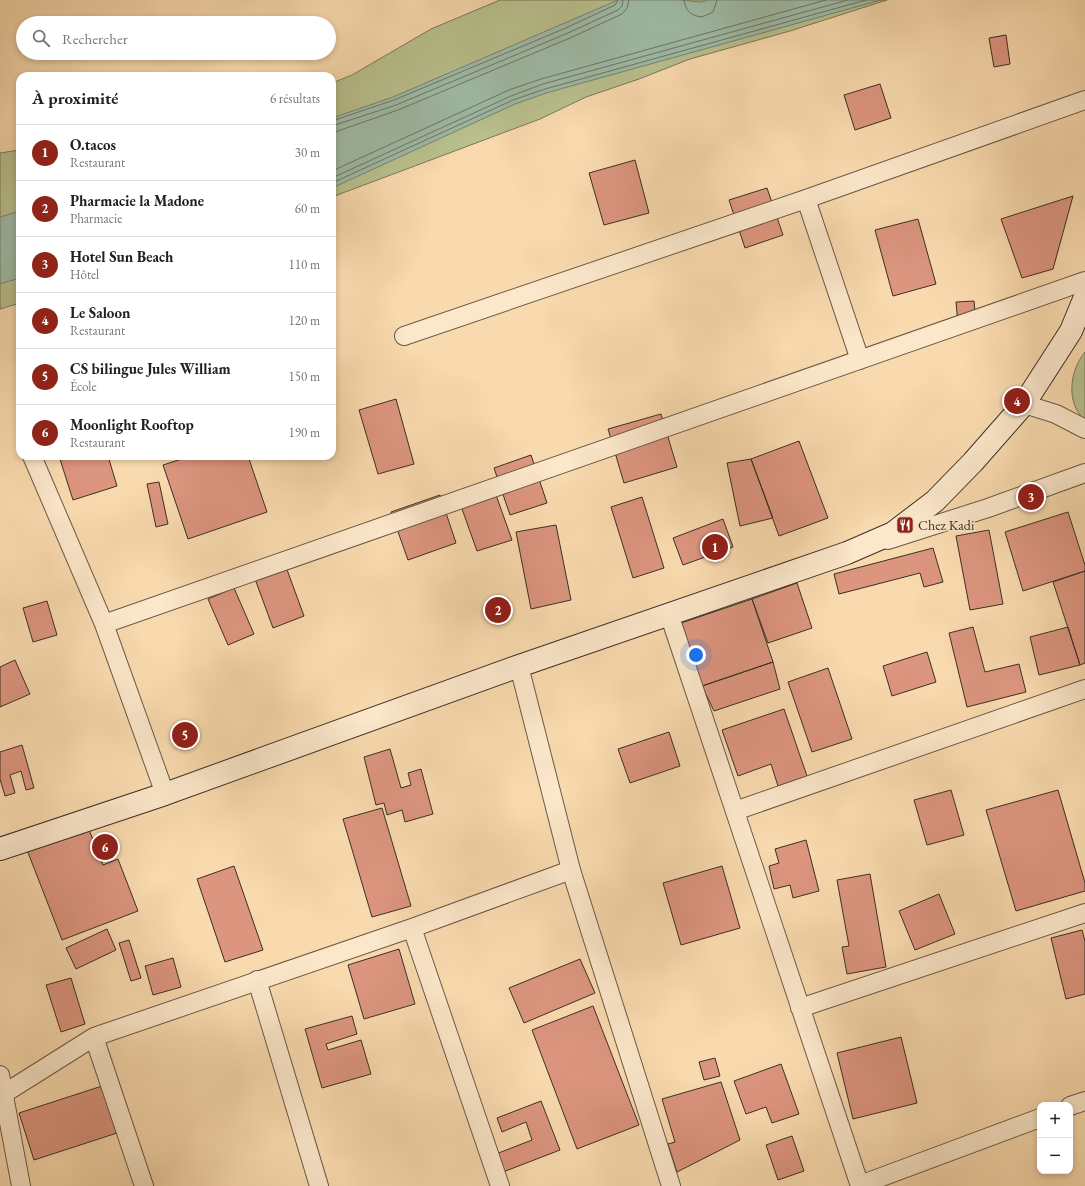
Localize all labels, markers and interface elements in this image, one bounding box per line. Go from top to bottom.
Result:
search box [16,16,336,60]
icon: search [30,27,52,49]
text: Rechercher [62,29,128,48]
text: À proximité [32,87,118,109]
text: 6 résultats [270,90,320,107]
text: O.tacos [70,135,116,154]
text: 1 [42,144,48,161]
text: 30 m [295,144,320,161]
text: Restaurant [70,154,125,171]
text: Pharmacie la Madone [70,191,204,210]
text: 2 [42,200,48,217]
text: 60 m [295,200,320,217]
text: Pharmacie [70,210,122,227]
text: Hotel Sun Beach [70,247,174,266]
text: 3 [42,256,48,273]
text: 110 m [289,256,320,273]
text: Hôtel [70,266,99,283]
text: Le Saloon [70,303,130,322]
text: 4 [42,312,48,329]
text: 120 m [289,312,320,329]
text: Restaurant [70,322,125,339]
text: CS bilingue Jules William [70,359,231,378]
text: 5 [42,368,48,385]
text: 150 m [289,368,320,385]
text: École [70,378,96,395]
pin: 4 [1004,386,1030,416]
text: Moonlight Rooftop [70,415,194,434]
text: 6 [42,424,48,441]
text: 190 m [289,424,320,441]
text: Restaurant [70,434,125,451]
pin: 3 [1018,482,1044,512]
restaurant icon: Chez Kadi [895,515,915,535]
place label: Chez Kadi [918,516,975,534]
pin: 1 [702,532,728,562]
pin: 2 [485,595,511,625]
your location [686,645,706,665]
pin: 5 [172,720,198,750]
pin: 6 [92,832,118,862]
map controls [1037,1102,1073,1174]
button: + [1037,1102,1073,1138]
button: − [1037,1138,1073,1174]

